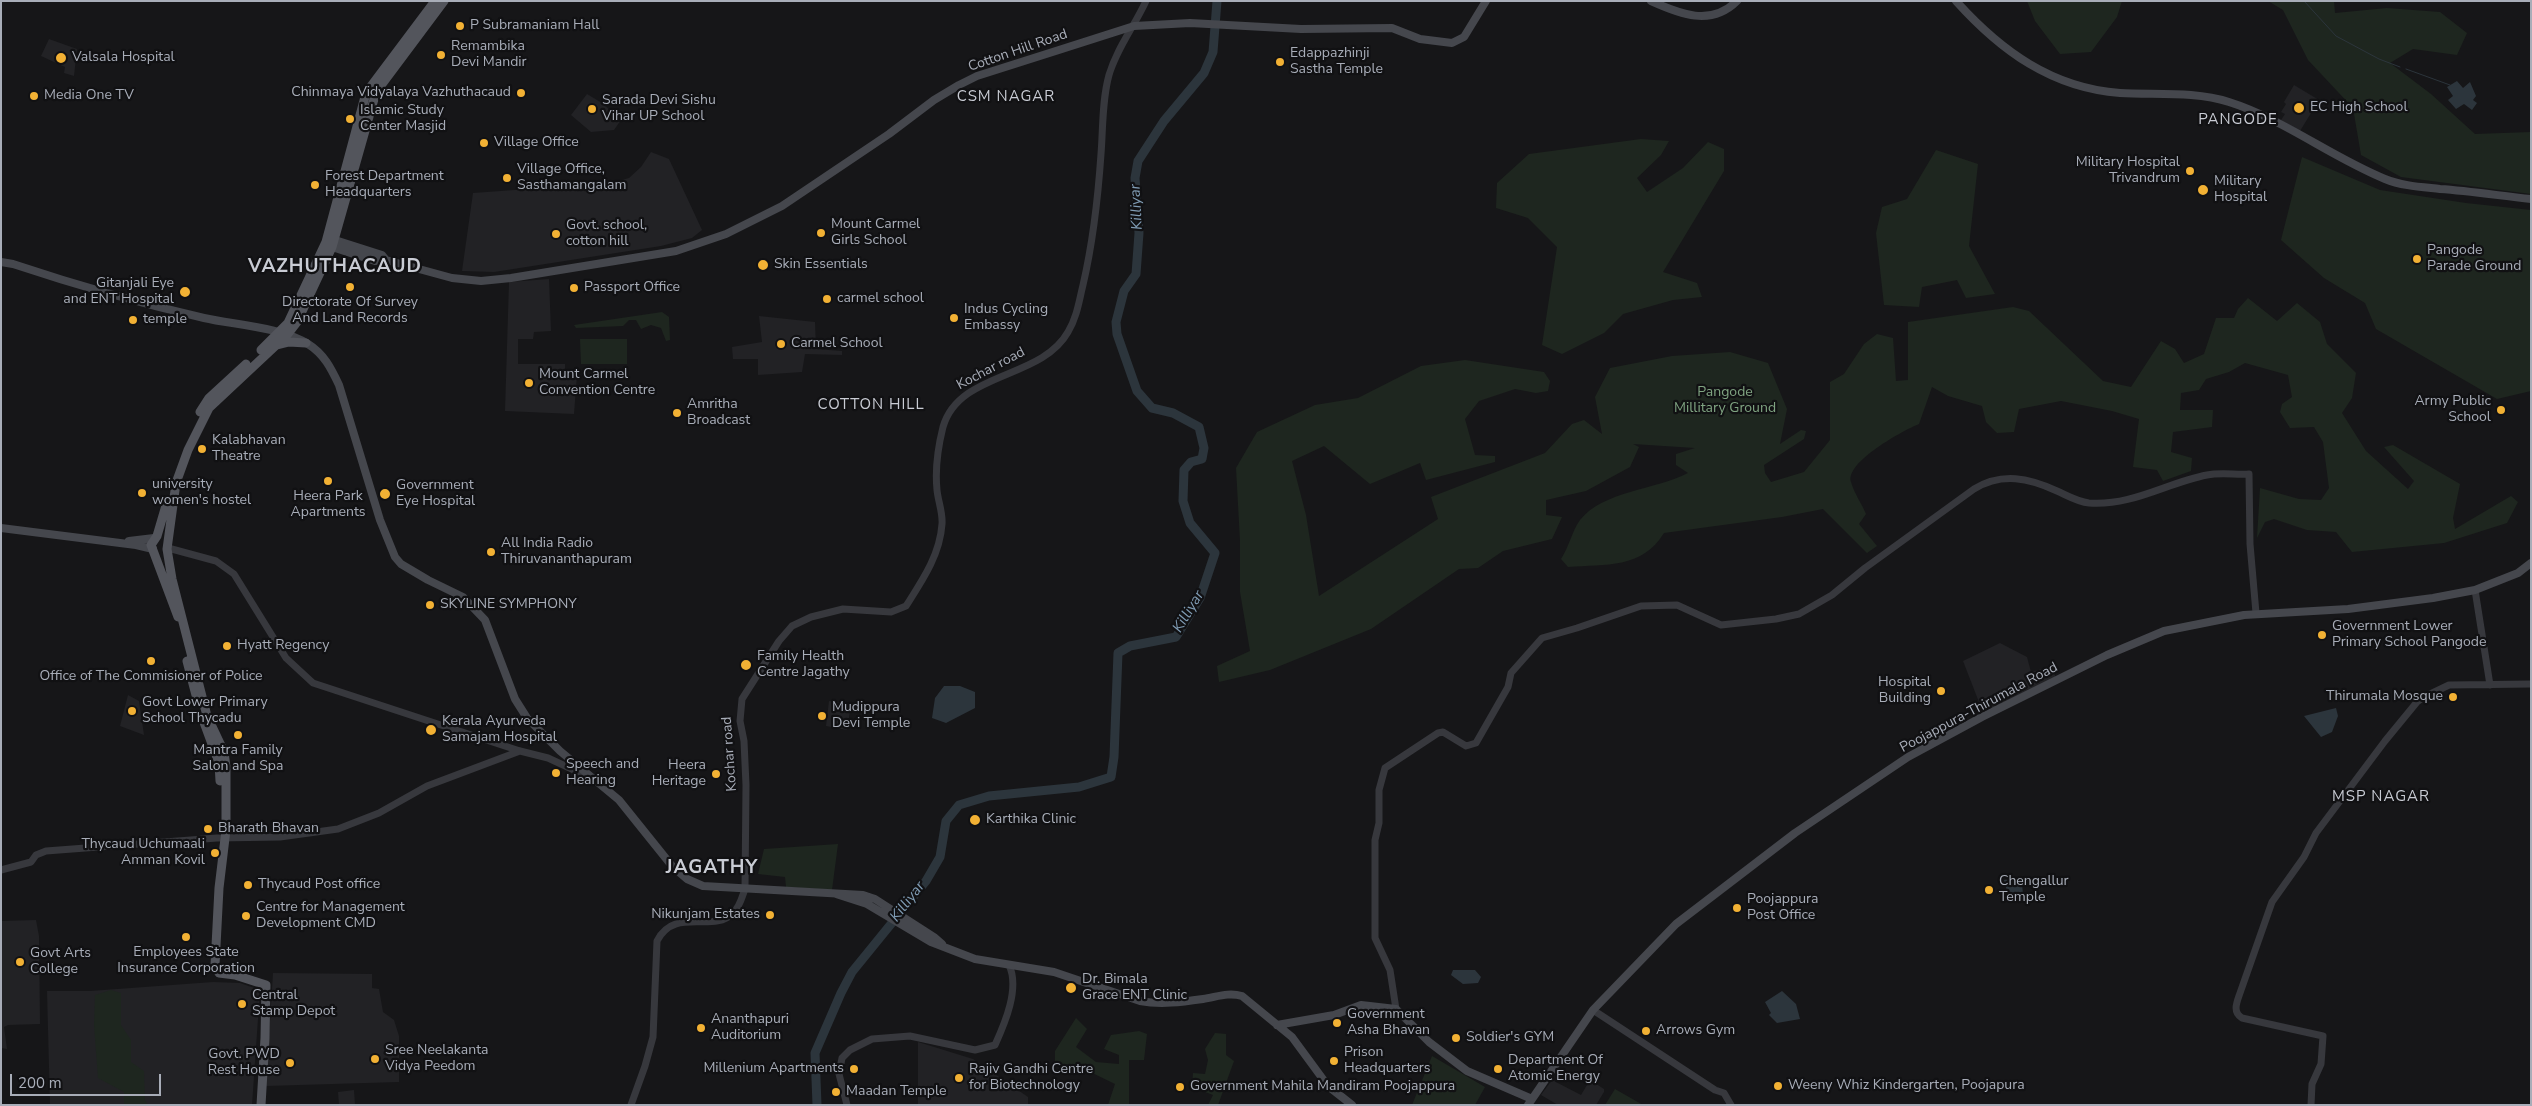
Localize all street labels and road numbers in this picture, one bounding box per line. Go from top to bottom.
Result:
street label: Cotton Hill Road [966,26,1070,76]
street label: Kochar road [954,344,1028,394]
street label: Poojappura-Thirumala Road [1897,659,2061,757]
street label: Kochar road [719,716,741,792]

